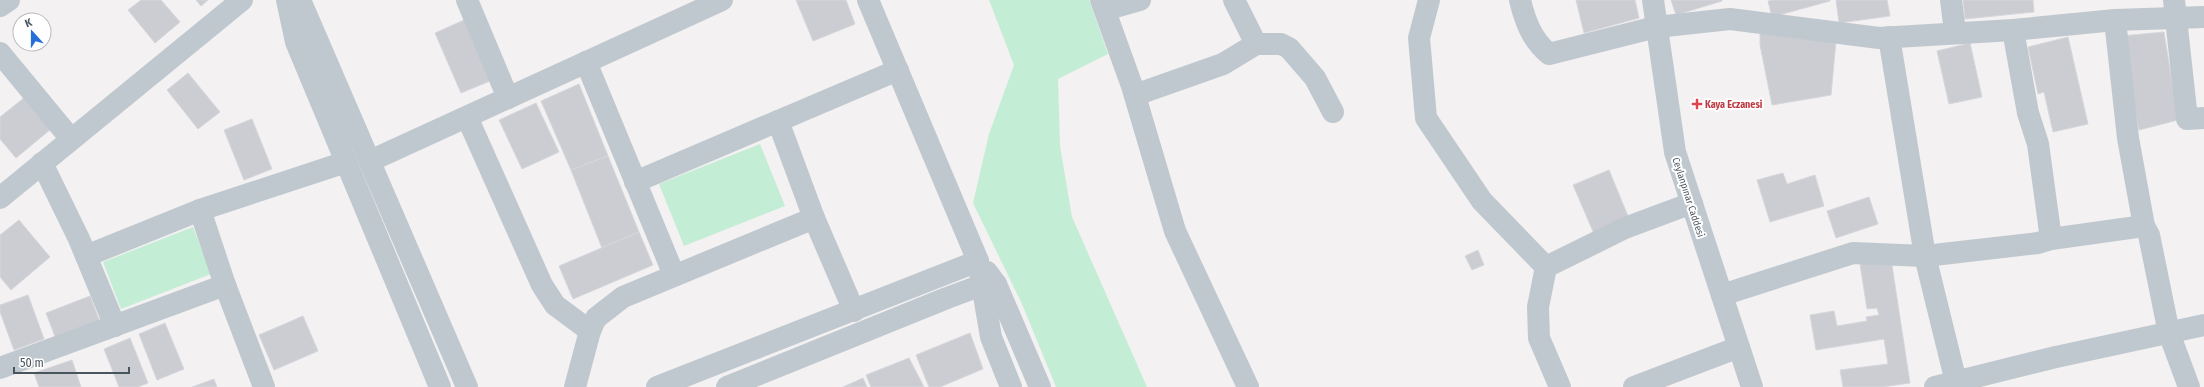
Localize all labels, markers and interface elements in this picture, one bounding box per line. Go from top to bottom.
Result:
north arrow [12,12,52,52]
text: K [23,16,34,30]
marker: Kaya Eczanesi [1692,99,1702,109]
place label: Kaya Eczanesi [1705,99,1763,111]
street label: Ceylanpınar Caddesi [1669,156,1707,239]
scale bar [14,349,129,375]
text: 50 m [20,356,44,370]

